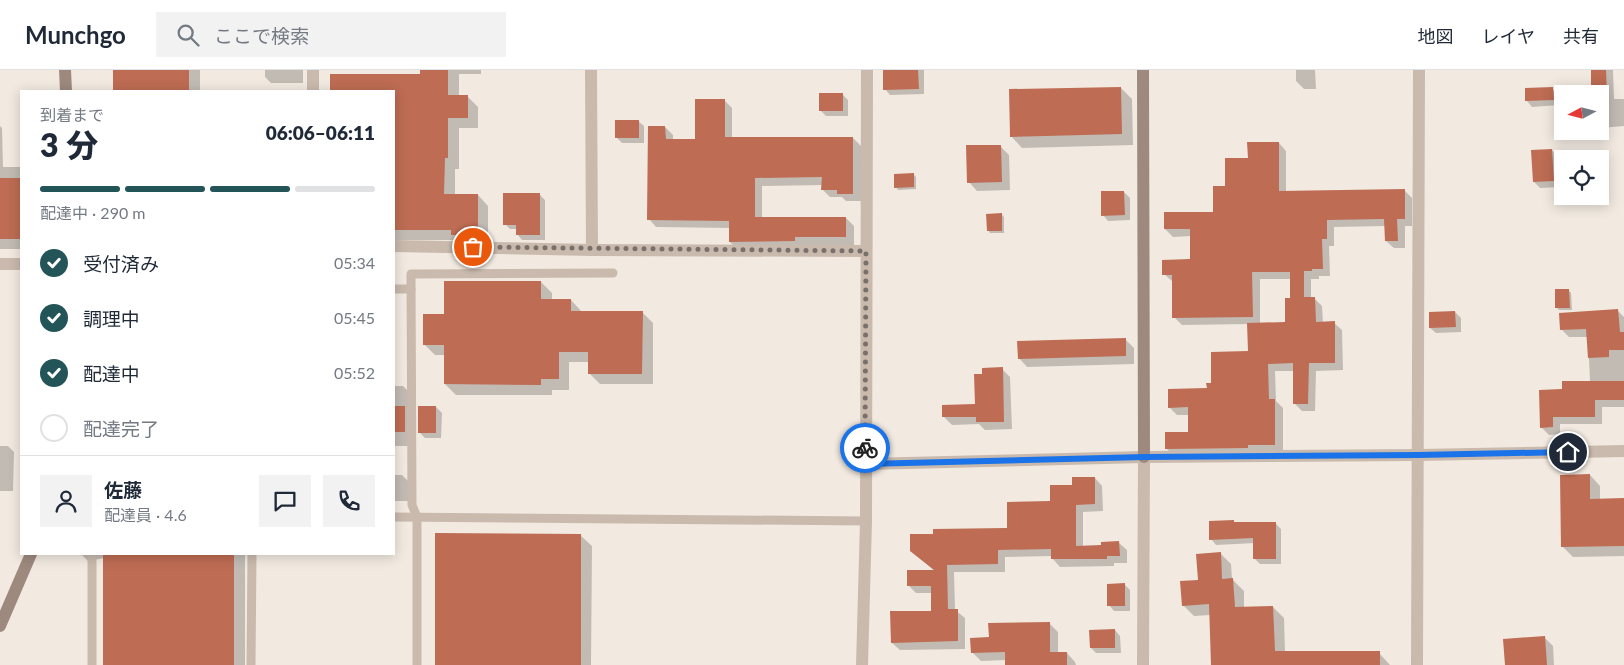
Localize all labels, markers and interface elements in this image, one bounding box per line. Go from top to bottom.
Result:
search box [156,12,506,57]
text: Munchgo [25,20,126,49]
icon: search [174,21,202,49]
text: ここで検索 [214,24,309,47]
text: 地図 [1418,25,1454,47]
text: レイヤ [1482,25,1535,47]
text: 共有 [1563,25,1599,47]
north arrow [1554,85,1609,140]
map controls [1554,85,1609,205]
text: 到着まで [40,105,104,124]
text: 06:06–06:11 [266,121,375,144]
text: 3 分 [40,125,98,164]
button: locate [1554,150,1609,205]
text: 配達中 · 290 m [40,203,145,222]
pin [452,226,494,268]
icon: bag [459,233,487,261]
icon: check [40,249,68,277]
text: 受付済み [83,252,159,275]
text: 05:34 [334,253,375,272]
icon: check [40,304,68,332]
text: 調理中 [83,307,140,330]
text: 05:45 [334,308,375,327]
icon: check [40,359,68,387]
text: 配達中 [83,362,140,385]
text: 05:52 [334,363,375,382]
text: 配達完了 [83,417,159,440]
courier [840,423,890,473]
pin [1547,431,1589,473]
icon: bike [851,434,879,462]
icon: home [1554,438,1582,466]
button: person [40,475,92,527]
button: chat [259,475,311,527]
button: phone [323,475,375,527]
text: 佐藤 [104,478,142,501]
text: 配達員 · 4.6 [104,505,187,524]

